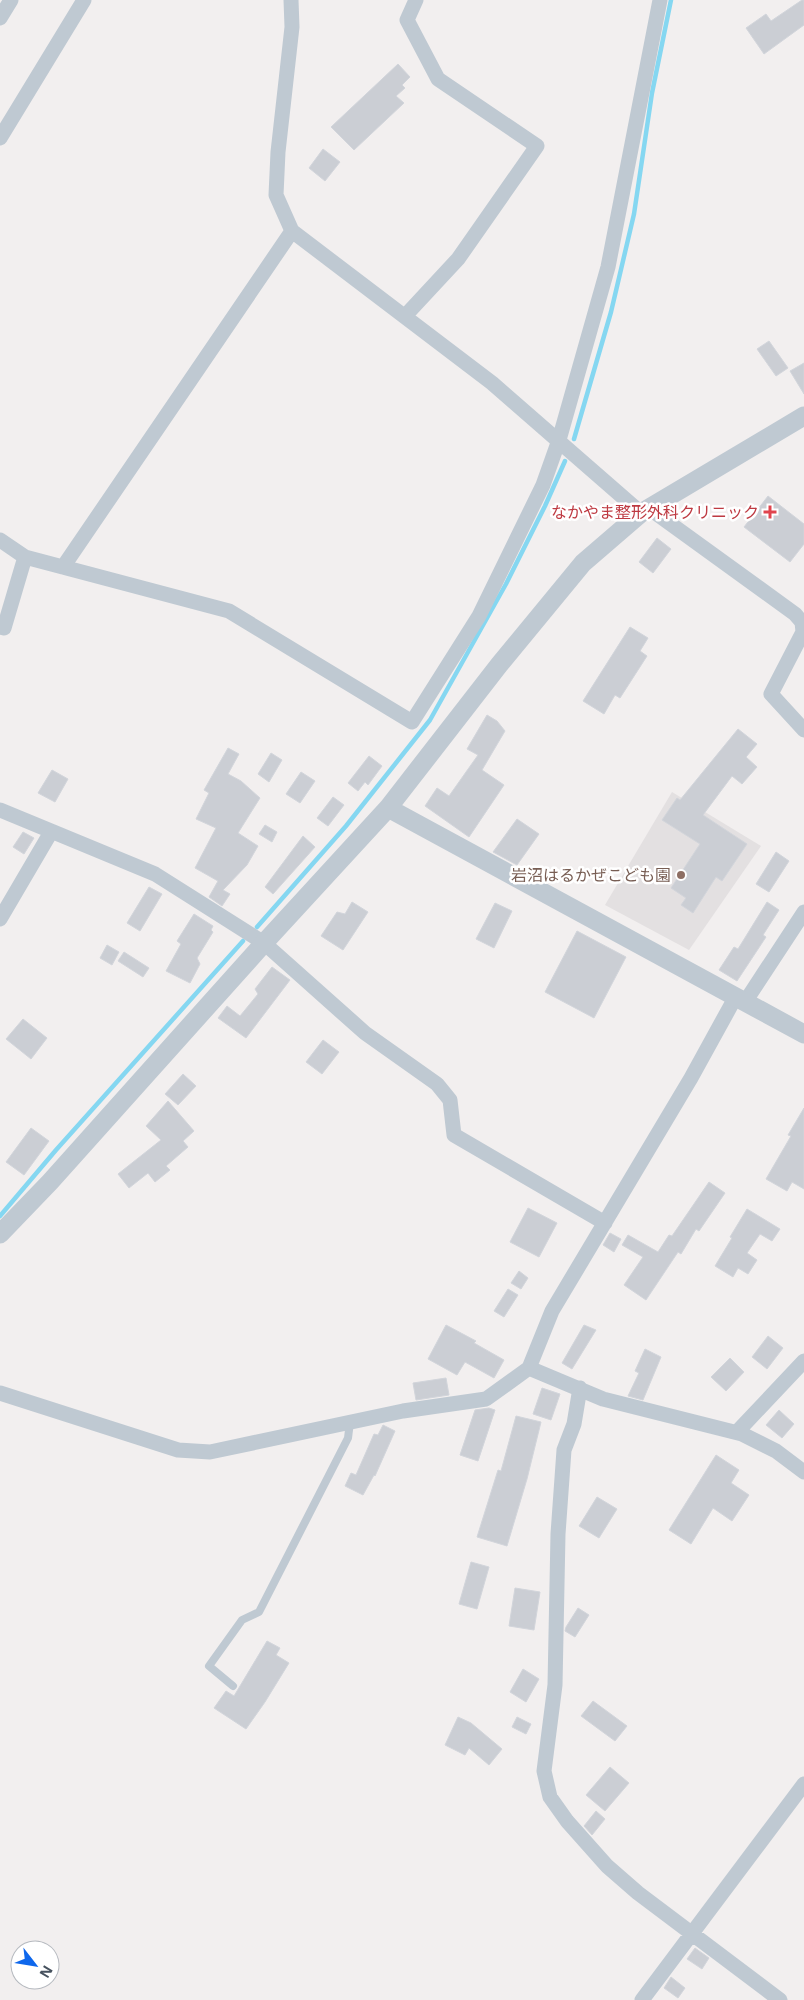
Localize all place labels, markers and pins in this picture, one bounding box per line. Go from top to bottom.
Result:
place label: なかやま整形外科クリニック [551,501,759,523]
marker: なかやま整形外科クリニック [763,505,777,519]
place label: 岩沼はるかぜこども園 [511,864,671,886]
marker: 岩沼はるかぜこども園 [675,869,687,881]

